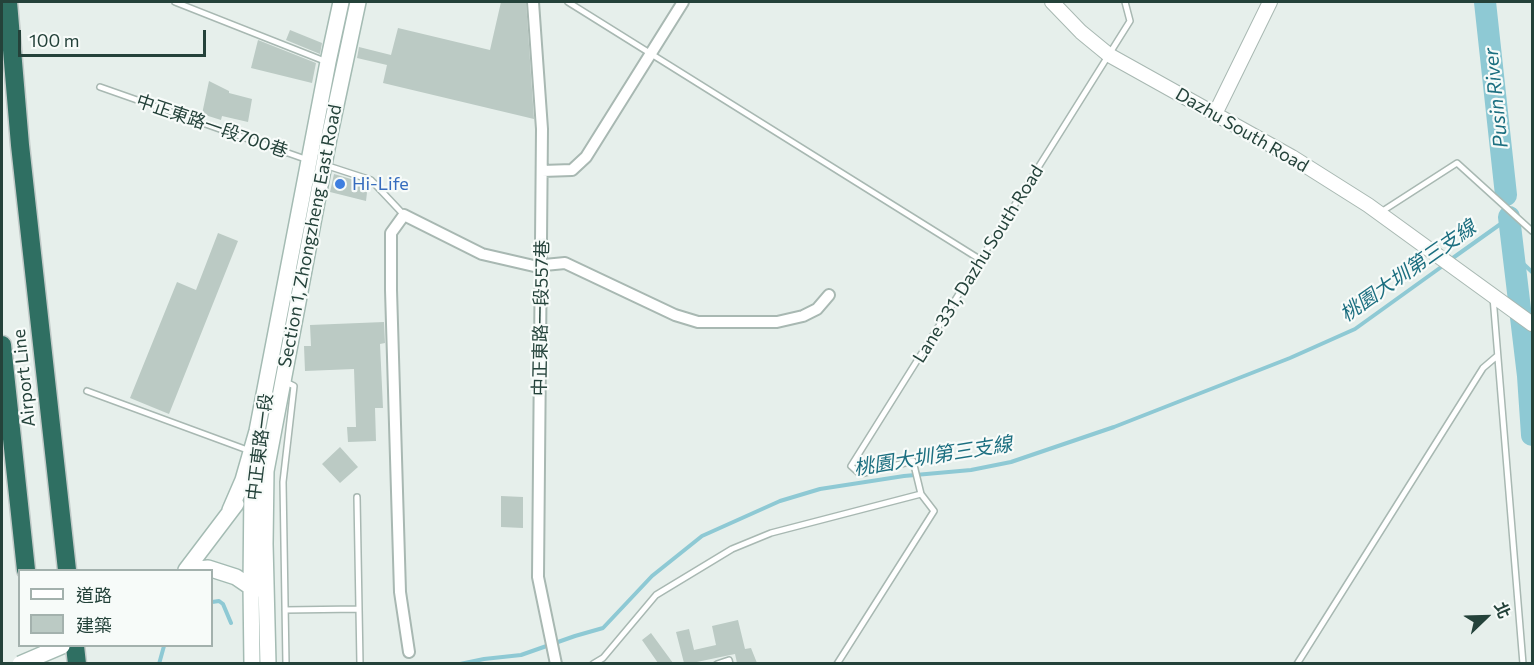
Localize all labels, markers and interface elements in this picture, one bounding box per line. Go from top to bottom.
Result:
scale bar [21,18,208,56]
text: 100 m [29,29,79,51]
water label: Pusin River [1479,47,1513,149]
street label: Dazhu South Road [1172,83,1312,177]
street label: 中正東路一段700巷 [133,90,291,162]
street label: Section 1, Zhongzheng East Road [274,103,346,369]
street label: Lane 331, Dazhu South Road [908,161,1048,367]
place label: Hi-Life [352,173,409,195]
marker: Hi-Life [333,177,347,191]
water label: 桃園大圳第三支線 [1336,215,1480,327]
street label: 中正東路一段557巷 [529,240,553,396]
street label: Airport Line [8,328,40,428]
street label: 中正東路一段 [243,392,277,502]
water label: 桃園大圳第三支線 [852,432,1014,480]
legend [18,569,213,647]
text: 道路 [76,584,112,606]
north arrow [1456,587,1516,647]
text: 北 [1491,599,1515,621]
text: 建築 [76,614,112,636]

